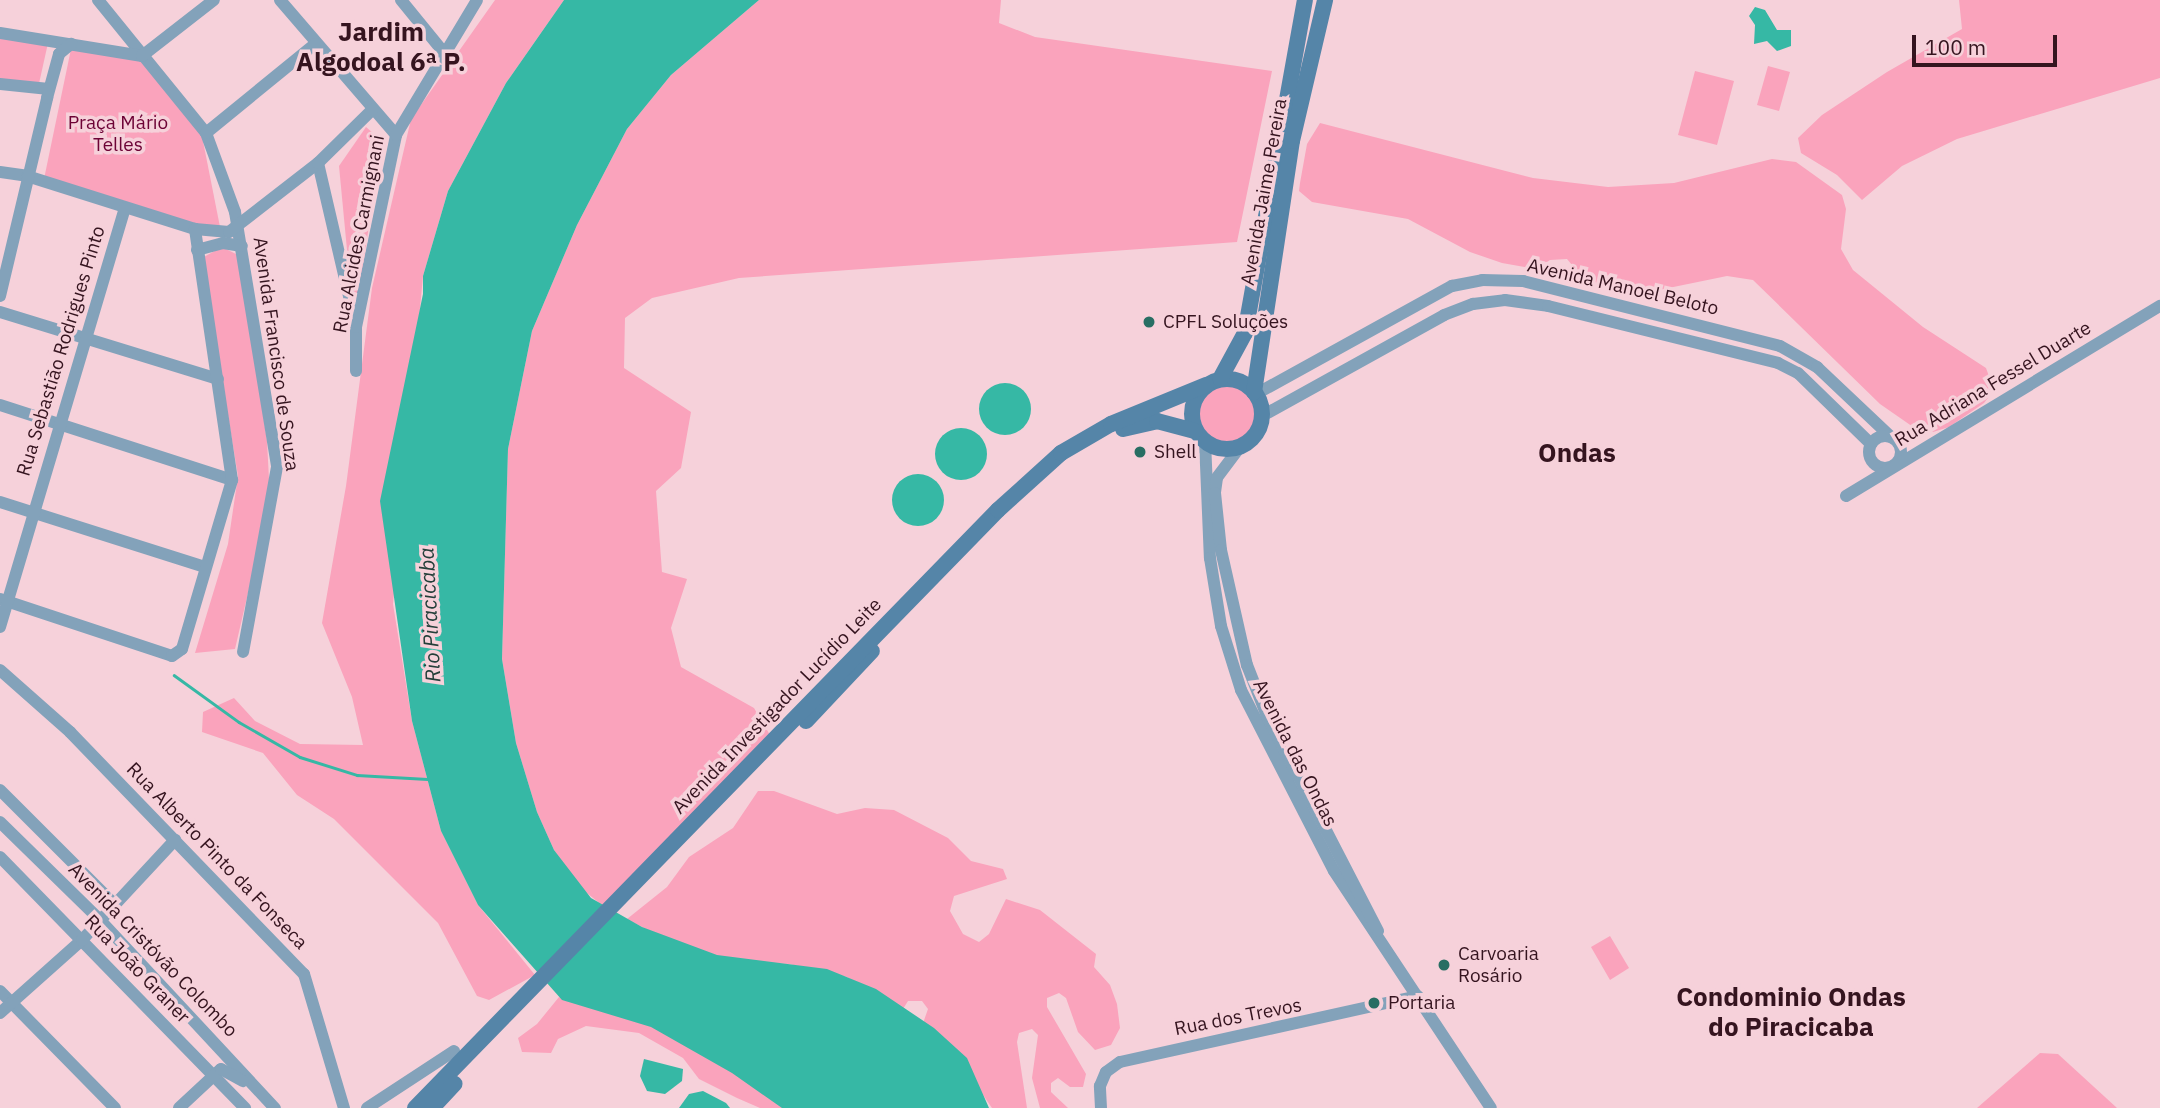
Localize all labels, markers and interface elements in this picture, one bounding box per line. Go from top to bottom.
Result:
district label: Jardim Algodoal 6ª P. [296,16,466,78]
scale bar [1915,21,2060,65]
text: 100 m [1925,33,1986,61]
street label: Avenida Jaime Pereira [1236,97,1292,287]
park label: Praça Mário Telles [68,112,168,156]
street label: Rua Alcides Carmignani [329,133,389,335]
street label: Rua Sebastião Rodrigues Pinto [12,223,110,479]
street label: Avenida Francisco de Souza [248,235,304,473]
street label: Avenida Manoel Beloto [1525,254,1721,320]
place label: CPFL Soluções [1163,311,1288,333]
marker: CPFL Soluções [1141,314,1157,330]
street label: Rua Adriana Fessel Duarte [1891,316,2095,452]
district label: Ondas [1538,437,1616,469]
place label: Shell [1154,441,1197,463]
marker: Shell [1132,444,1148,460]
water label: Rio Piracicaba [413,547,445,683]
street label: Avenida Investigador Lucídio Leite [668,593,886,819]
street label: Avenida das Ondas [1248,676,1342,830]
street label: Rua Alberto Pinto da Fonseca [122,758,312,954]
street label: Avenida Cristóvão Colombo [64,858,242,1042]
street label: Rua João Graner [80,910,194,1028]
place label: Carvoaria Rosário [1458,943,1539,987]
marker: Carvoaria Rosário [1436,957,1452,973]
district label: Condominio Ondas do Piracicaba [1676,981,1906,1042]
place label: Portaria [1388,992,1456,1014]
street label: Rua dos Trevos [1172,993,1304,1041]
marker: Portaria [1366,995,1382,1011]

